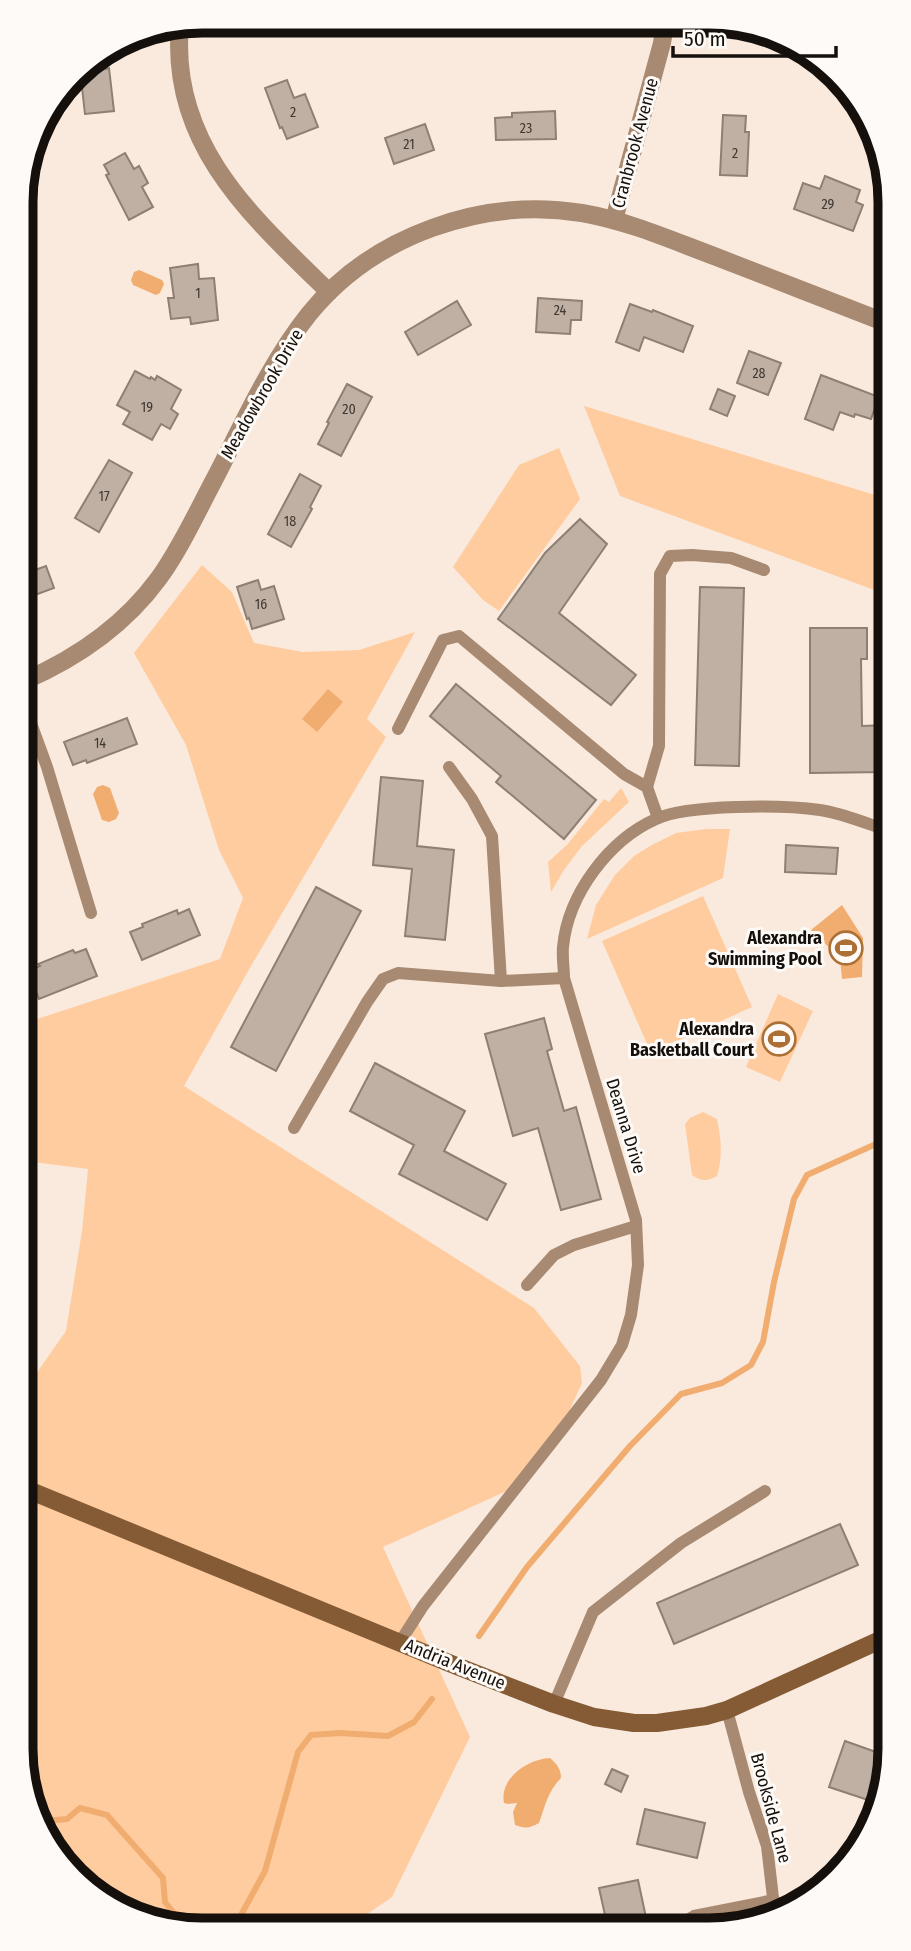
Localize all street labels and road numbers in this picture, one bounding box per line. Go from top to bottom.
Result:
street label: Cranbrook Avenue [607,75,663,211]
street label: Meadowbrook Drive [216,325,308,463]
street label: Deanna Drive [601,1076,651,1176]
street label: Andria Avenue [401,1634,509,1694]
street label: Brookside Lane [746,1751,796,1865]

